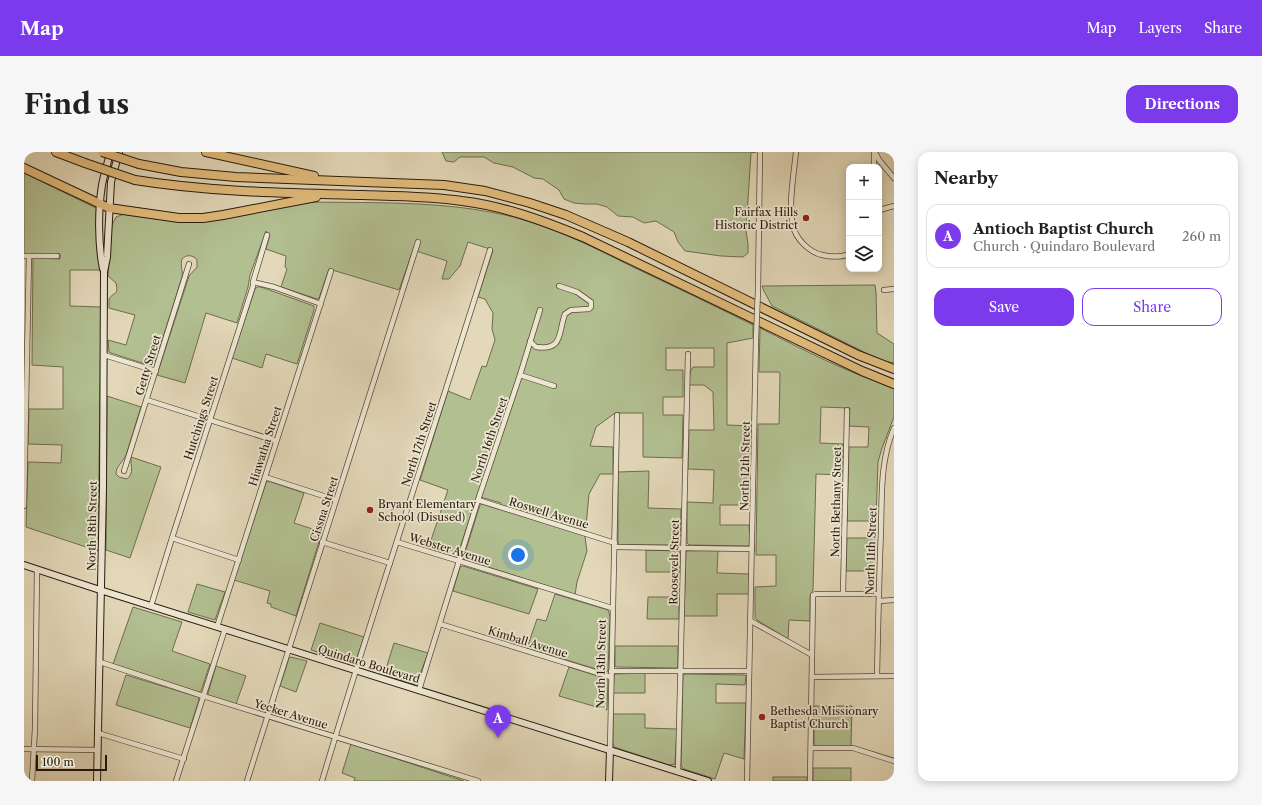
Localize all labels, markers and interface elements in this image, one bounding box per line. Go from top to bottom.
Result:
text: Map [20,17,64,40]
text: Map [1086,19,1116,37]
text: Layers [1138,19,1182,37]
text: Share [1204,19,1242,37]
button: Directions [1126,85,1238,123]
text: Find us [24,87,129,121]
map controls [846,164,882,272]
button: + [846,164,882,200]
text: Nearby [934,168,998,188]
button: − [846,200,882,236]
place label: Fairfax Hills Historic District [715,205,798,232]
marker: Fairfax Hills Historic District [801,213,811,223]
text: Antioch Baptist Church [973,219,1154,238]
text: A [943,228,953,244]
text: 260 m [1182,228,1221,244]
button: layers [846,236,882,272]
text: Church · Quindaro Boulevard [973,238,1155,254]
button: Save [934,288,1074,326]
button: Share [1082,288,1222,326]
street label: Getty Street [132,333,164,397]
street label: Hutchings Street [181,374,221,462]
street label: North 16th Street [468,395,510,485]
street label: North 17th Street [399,400,439,488]
street label: Hiawatha Street [245,404,285,488]
street label: North 12th Street [737,421,753,511]
street label: North Bethany Street [828,446,844,558]
street label: Cissna Street [307,474,341,544]
street label: North 18th Street [84,481,100,571]
street label: Roswell Avenue [507,494,591,532]
place label: Bryant Elementary School (Disused) [378,497,477,524]
marker: Bryant Elementary School (Disused) [365,505,375,515]
street label: North 11th Street [862,507,880,595]
street label: Roosevelt Street [666,519,682,605]
street label: Webster Avenue [407,530,493,568]
your location [508,545,528,565]
street label: North 13th Street [593,619,609,709]
street label: Kimball Avenue [486,623,570,661]
street label: Quindaro Boulevard [316,642,422,686]
street label: Yecker Avenue [251,696,330,732]
place label: Bethesda Missionary Baptist Church [770,704,879,731]
pin: A [485,705,511,738]
marker: Bethesda Missionary Baptist Church [757,712,767,722]
scale bar [36,753,107,772]
text: 100 m [42,755,74,769]

